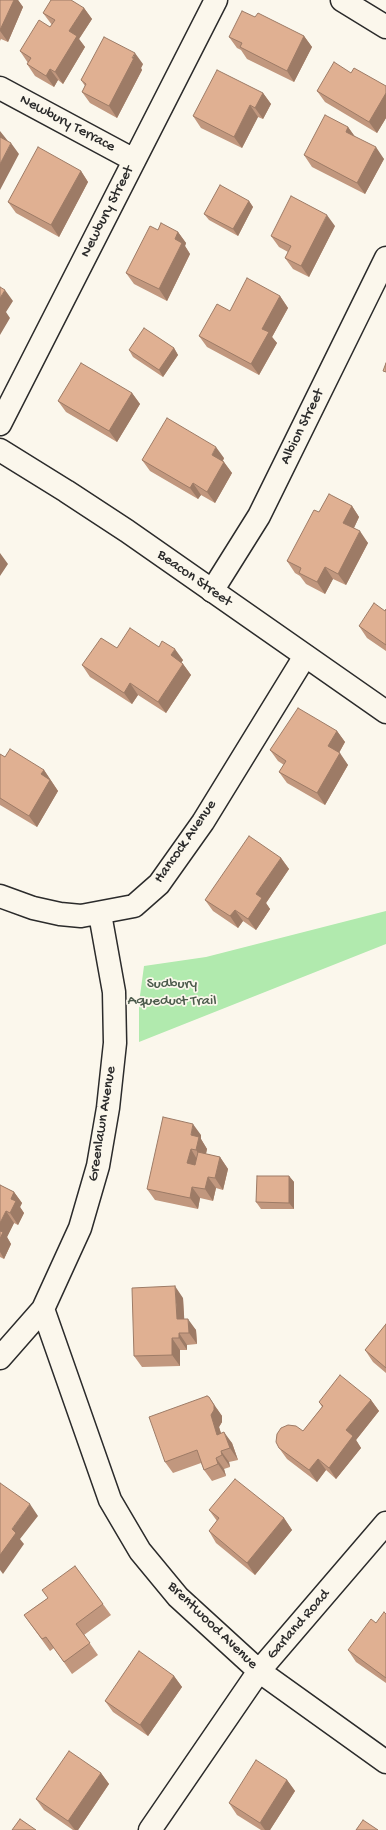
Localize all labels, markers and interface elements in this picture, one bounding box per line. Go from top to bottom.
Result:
street label: Newbury Terrace [16,91,118,157]
street label: Newbury Street [77,163,139,261]
street label: Albion Street [277,386,329,468]
street label: Beacon Street [153,547,235,611]
street label: Hancock Avenue [151,797,221,887]
park label: Sudbury Aqueduct Trail [127,976,217,1011]
street label: Greenlawn Avenue [85,1065,121,1183]
street label: Brentwood Avenue [163,1578,261,1674]
street label: Garland Road [264,1586,334,1664]

